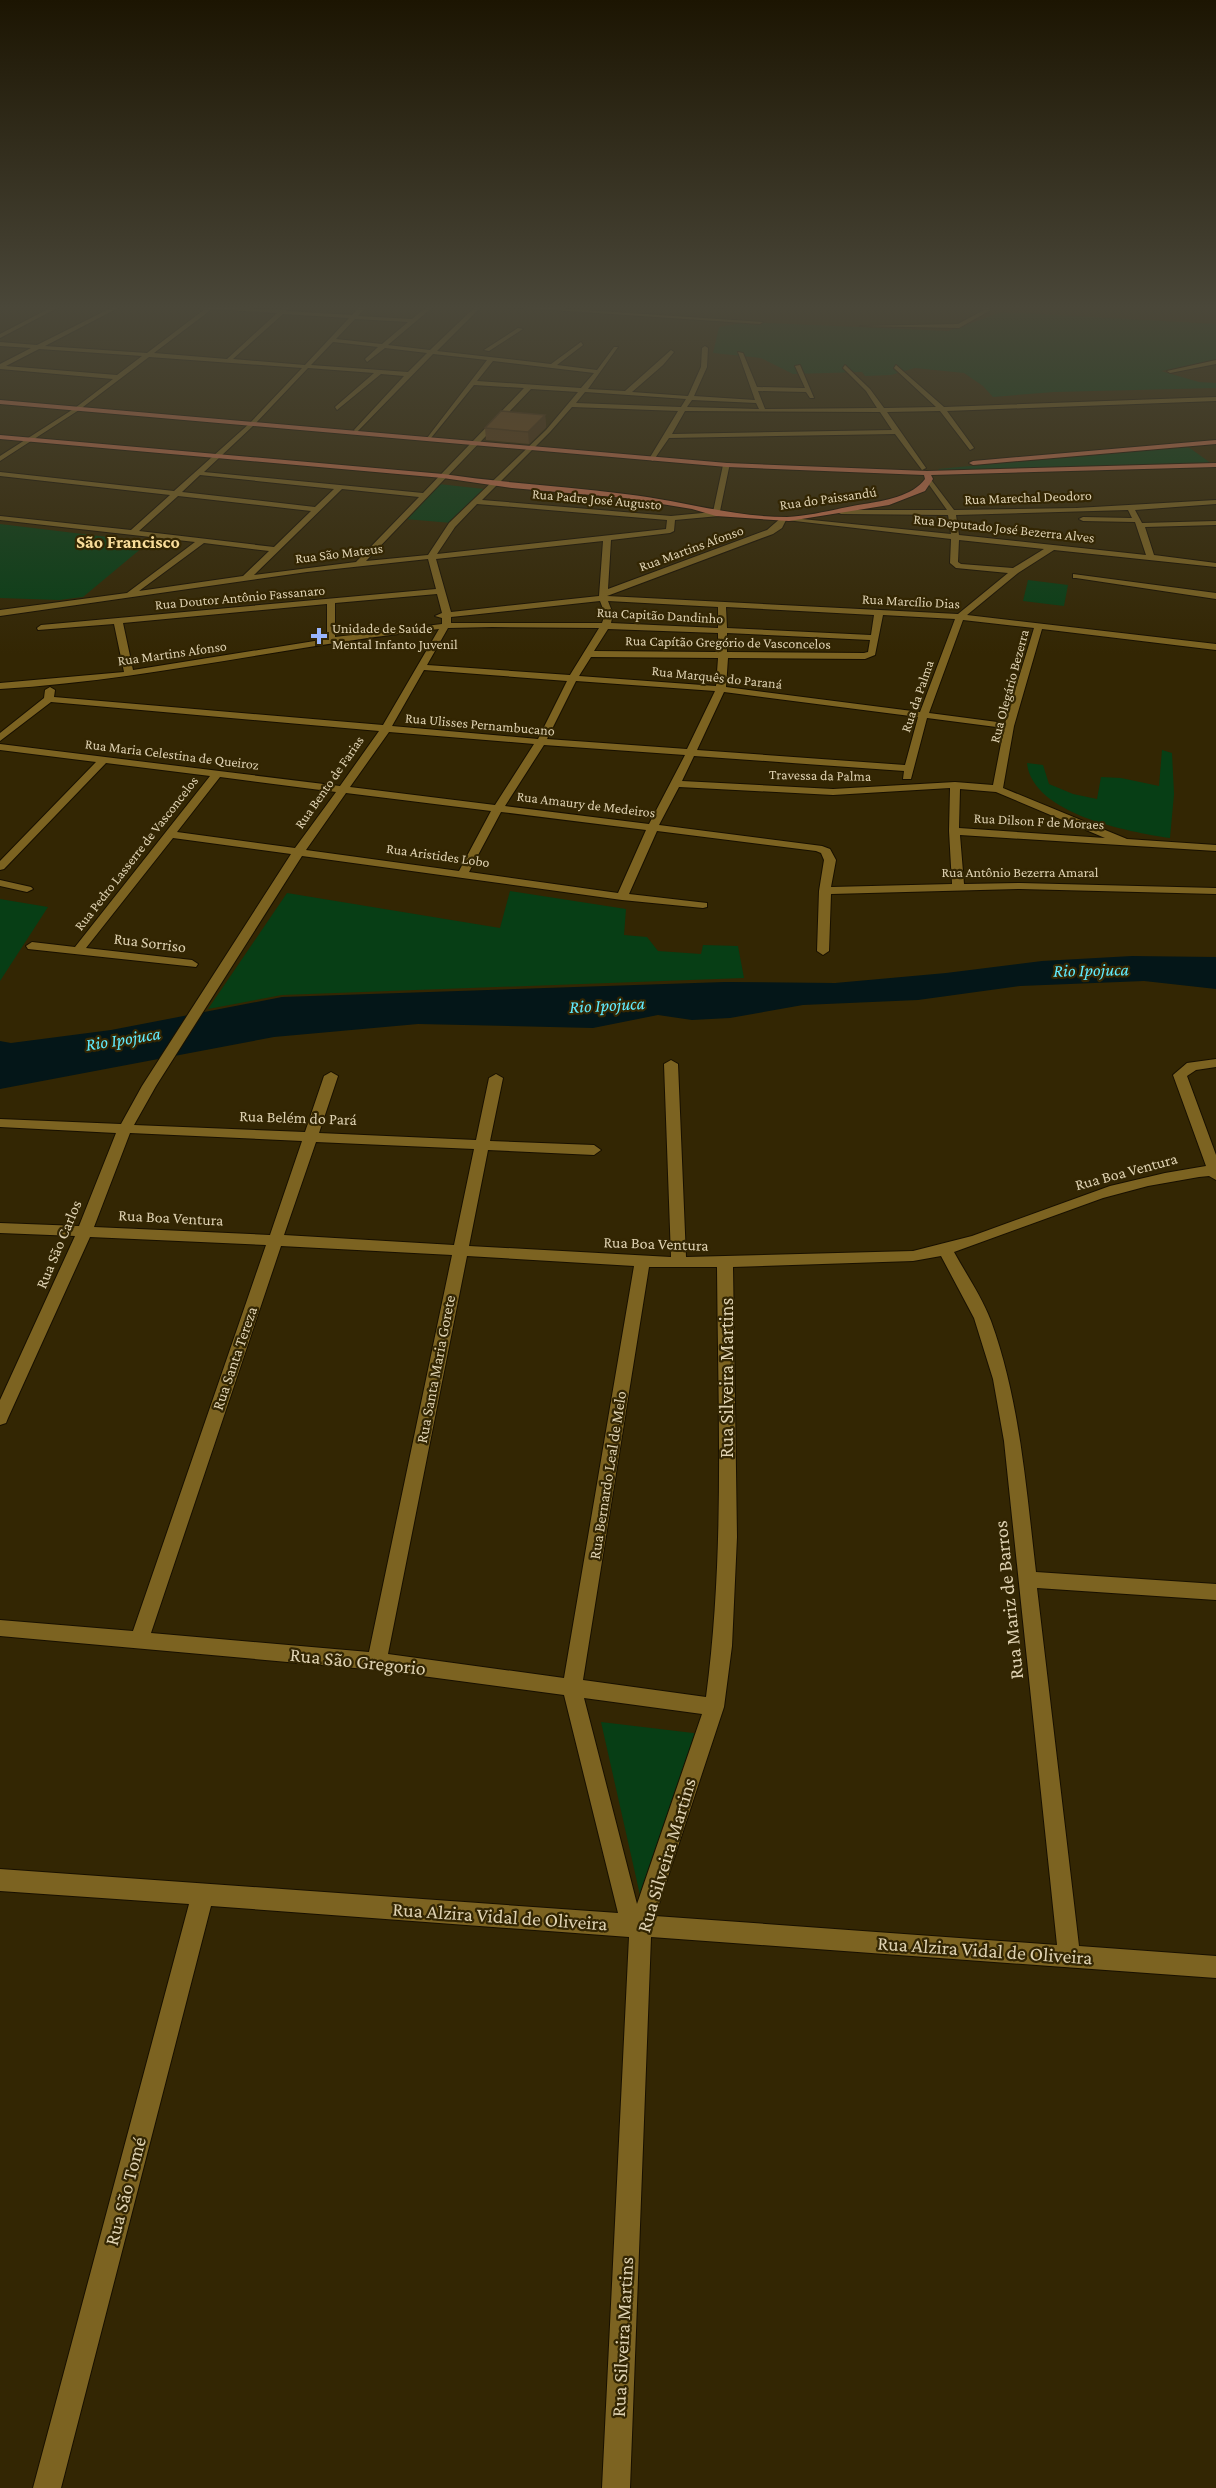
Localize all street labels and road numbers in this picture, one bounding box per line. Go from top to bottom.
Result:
street label: Rua do Paissandú [778,483,878,513]
street label: Rua Padre José Augusto [532,485,663,513]
street label: Rua Marechal Deodoro [964,487,1092,507]
street label: Rua Deputado José Bezerra Alves [913,511,1095,545]
street label: Rua Martins Afonso [637,522,746,574]
street label: Rua São Mateus [294,540,384,566]
street label: Rua Doutor Antônio Fassanaro [154,582,326,612]
street label: Rua Marcílio Dias [862,590,960,612]
street label: Rua Capitão Dandinho [596,604,724,626]
street label: Rua Olegário Bezerra [986,627,1032,744]
street label: Rua Capítão Gregório de Vasconcelos [625,632,831,652]
street label: Rua Martins Afonso [116,637,228,669]
street label: Rua da Palma [897,657,937,734]
street label: Rua Marquês do Paraná [651,662,784,692]
street label: Rua Ulisses Pernambucano [404,709,556,739]
street label: Rua Bento de Farias [291,733,367,831]
street label: Rua Maria Celestina de Queiroz [84,735,260,773]
street label: Travessa da Palma [769,766,872,784]
street label: Rua Pedro Lasserre de Vasconcelos [71,773,201,933]
street label: Rua Amaury de Medeiros [516,788,656,820]
street label: Rua Dilson F de Moraes [973,810,1105,832]
street label: Rua Aristides Lobo [385,840,491,870]
street label: Rua Antônio Bezerra Amaral [941,864,1099,880]
street label: Rua Sorriso [113,930,187,955]
street label: Rua Belém do Pará [239,1107,358,1128]
street label: Rua Boa Ventura [1073,1149,1180,1193]
street label: Rua São Carlos [32,1198,85,1291]
street label: Rua Boa Ventura [118,1206,225,1229]
street label: Rua Boa Ventura [603,1233,709,1254]
street label: Rua Santa Maria Gorete [413,1294,458,1444]
street label: Rua Silveira Martins [715,1298,737,1458]
street label: Rua Santa Tereza [209,1304,260,1412]
street label: Rua Bernardo Leal de Melo [586,1390,629,1560]
street label: Rua Mariz de Barros [989,1519,1027,1681]
street label: Rua São Gregorio [289,1643,427,1680]
street label: Rua Silveira Martins [632,1775,700,1935]
street label: Rua Alzira Vidal de Oliveira [392,1898,608,1934]
street label: Rua Alzira Vidal de Oliveira [877,1932,1093,1968]
street label: Rua São Tomé [100,2134,150,2248]
street label: Rua Silveira Martins [607,2256,637,2418]

